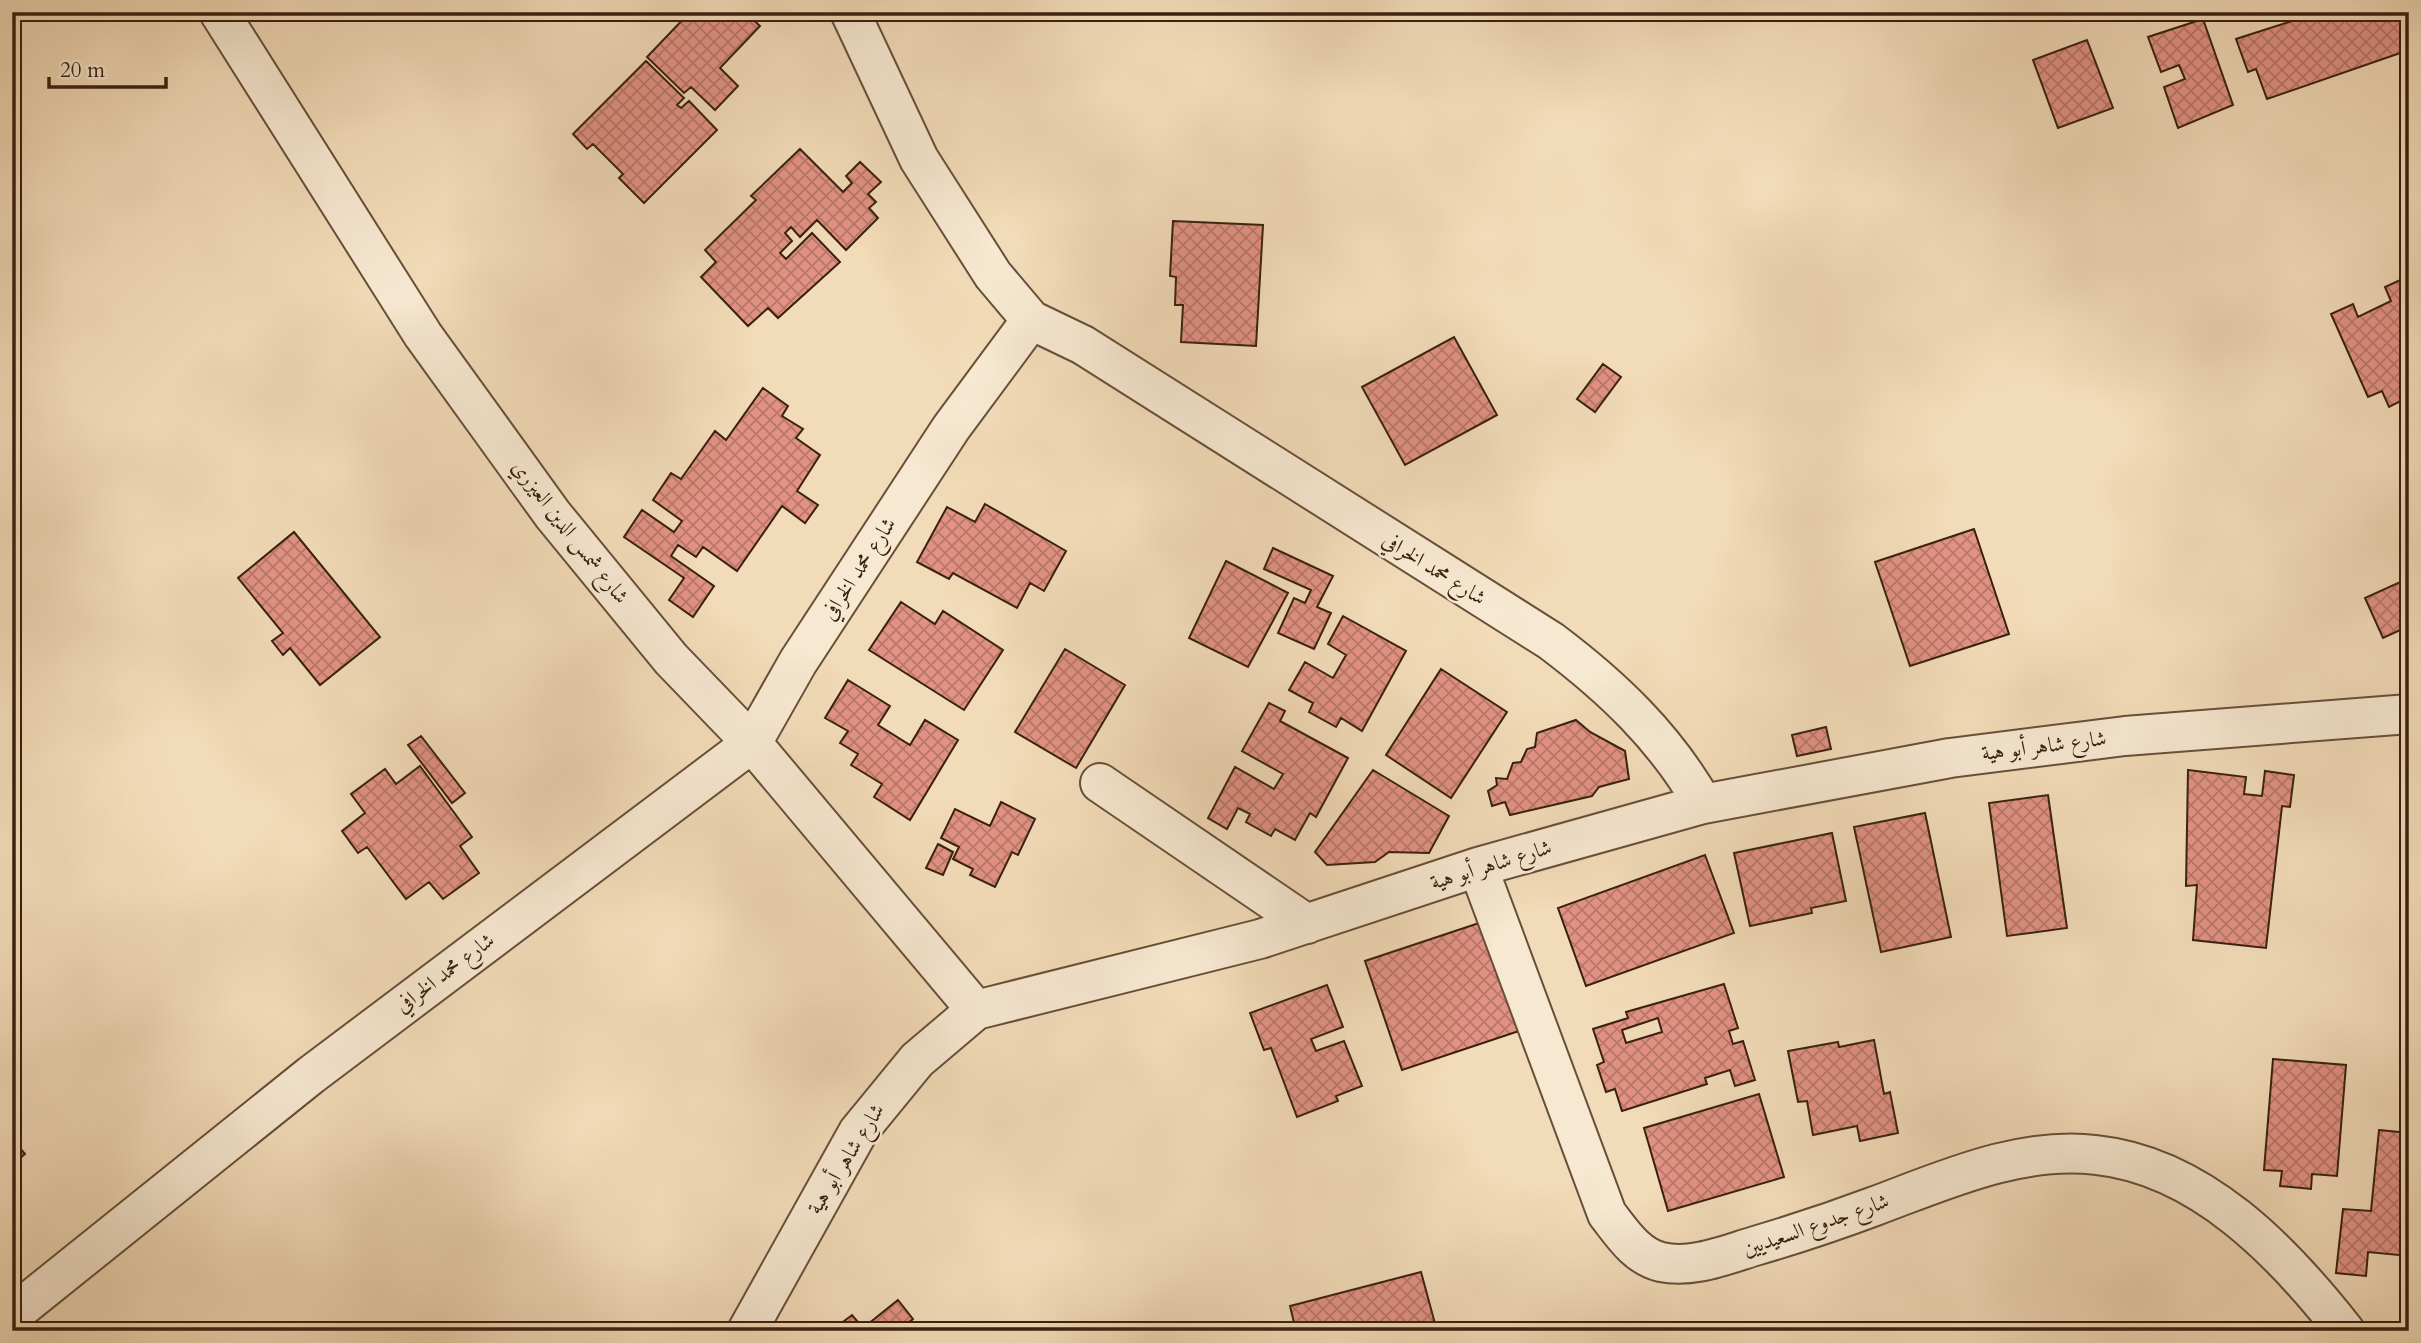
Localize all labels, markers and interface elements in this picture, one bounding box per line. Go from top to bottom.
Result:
scale bar [49,46,166,90]
text: 20 m [60,56,105,85]
street label: شارع شمس الدين العيزري [502,454,635,612]
street label: شارع محمد الخرافي [815,512,906,628]
street label: شارع محمد الخرافي [1375,526,1492,615]
street label: شارع شاهر أبو هية [1980,723,2108,771]
street label: شارع شاهر أبو هية [1426,832,1556,900]
street label: شارع محمد الخرافي [389,926,502,1022]
street label: شارع شاهر أبو هية [800,1098,894,1222]
street label: شارع جدوع السعيديين [1739,1186,1894,1266]

